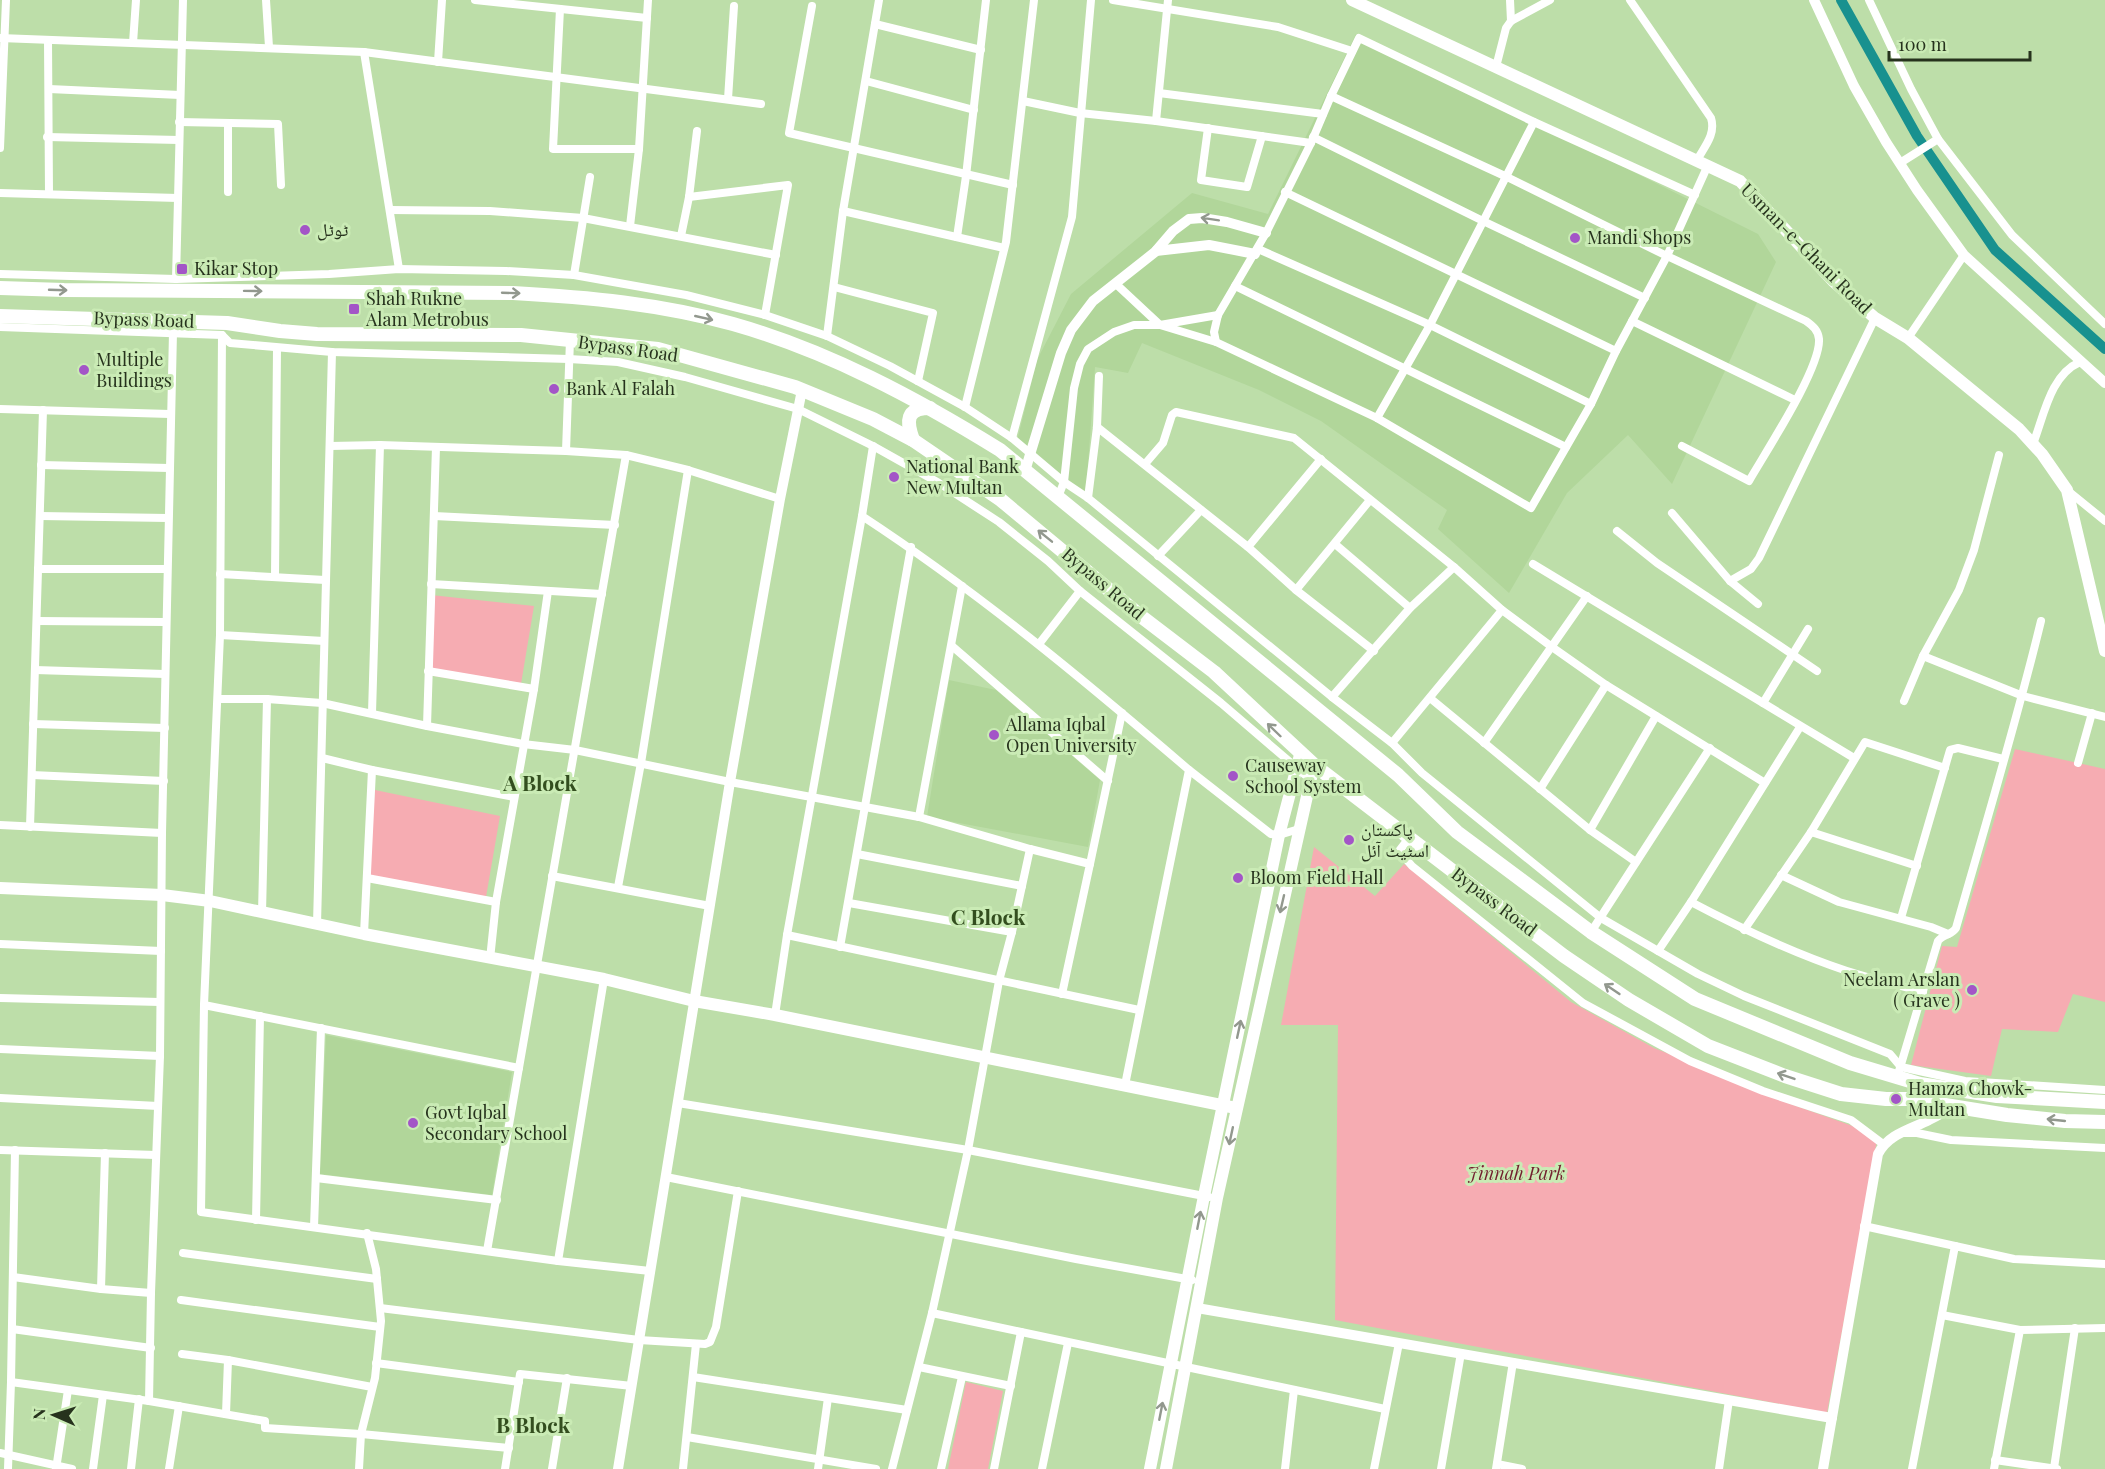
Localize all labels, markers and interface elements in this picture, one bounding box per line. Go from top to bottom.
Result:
scale bar [1889,24,2030,62]
text: 100 m [1898,32,1947,56]
street label: Usman-e-Ghani Road [1736,178,1878,319]
one-way arrow [1200,214,1220,225]
place label: ٹوٹل [317,217,348,241]
marker: ٹوٹل [298,223,312,237]
place label: Mandi Shops [1587,225,1691,249]
marker: Mandi Shops [1568,231,1582,245]
place label: Kikar Stop [194,256,278,280]
marker: Kikar Stop [175,262,189,276]
one-way arrow [48,284,68,296]
one-way arrow [243,285,263,297]
place label: Shah Rukne Alam Metrobus [365,286,489,331]
one-way arrow [501,287,521,299]
marker: Shah Rukne Alam Metrobus [347,302,361,316]
street label: Bypass Road [93,305,195,333]
one-way arrow [695,312,714,324]
street label: Bypass Road [576,329,680,367]
place label: Multiple Buildings [96,347,172,392]
marker: Multiple Buildings [77,363,91,377]
place label: Bank Al Falah [566,376,676,400]
marker: Bank Al Falah [547,382,561,396]
place label: National Bank New Multan [906,454,1019,499]
marker: National Bank New Multan [887,470,901,484]
one-way arrow [1037,530,1053,543]
street label: Bypass Road [1057,542,1150,625]
place label: Allama Iqbal Open University [1005,712,1137,757]
one-way arrow [1267,723,1282,737]
marker: Allama Iqbal Open University [987,728,1001,742]
place label: Causeway School System [1245,753,1361,798]
district label: A Block [502,768,578,796]
marker: Causeway School System [1226,769,1240,783]
place label: پاکستان اسٹیٹ آئل [1361,817,1429,862]
marker: پاکستان اسٹیٹ آئل [1342,833,1356,847]
street label: Bypass Road [1447,861,1543,942]
place label: Bloom Field Hall [1250,865,1384,889]
marker: Bloom Field Hall [1231,871,1245,885]
one-way arrow [1276,895,1288,914]
district label: C Block [951,902,1026,930]
place label: Neelam Arslan ( Grave ) [1843,967,1960,1012]
one-way arrow [1604,983,1621,995]
marker: Neelam Arslan ( Grave ) [1965,983,1979,997]
one-way arrow [1234,1020,1245,1040]
one-way arrow [1776,1070,1795,1081]
place label: Hamza Chowk- Multan [1908,1076,2033,1121]
marker: Hamza Chowk- Multan [1889,1092,1903,1106]
place label: Govt Iqbal Secondary School [425,1100,567,1145]
one-way arrow [2046,1114,2066,1125]
marker: Govt Iqbal Secondary School [406,1116,420,1130]
one-way arrow [1224,1126,1236,1145]
park label: Jinnah Park [1467,1161,1565,1185]
one-way arrow [1194,1211,1205,1231]
north arrow [24,1385,84,1445]
one-way arrow [1156,1402,1167,1422]
text: N [28,1407,49,1421]
district label: B Block [496,1410,571,1438]

